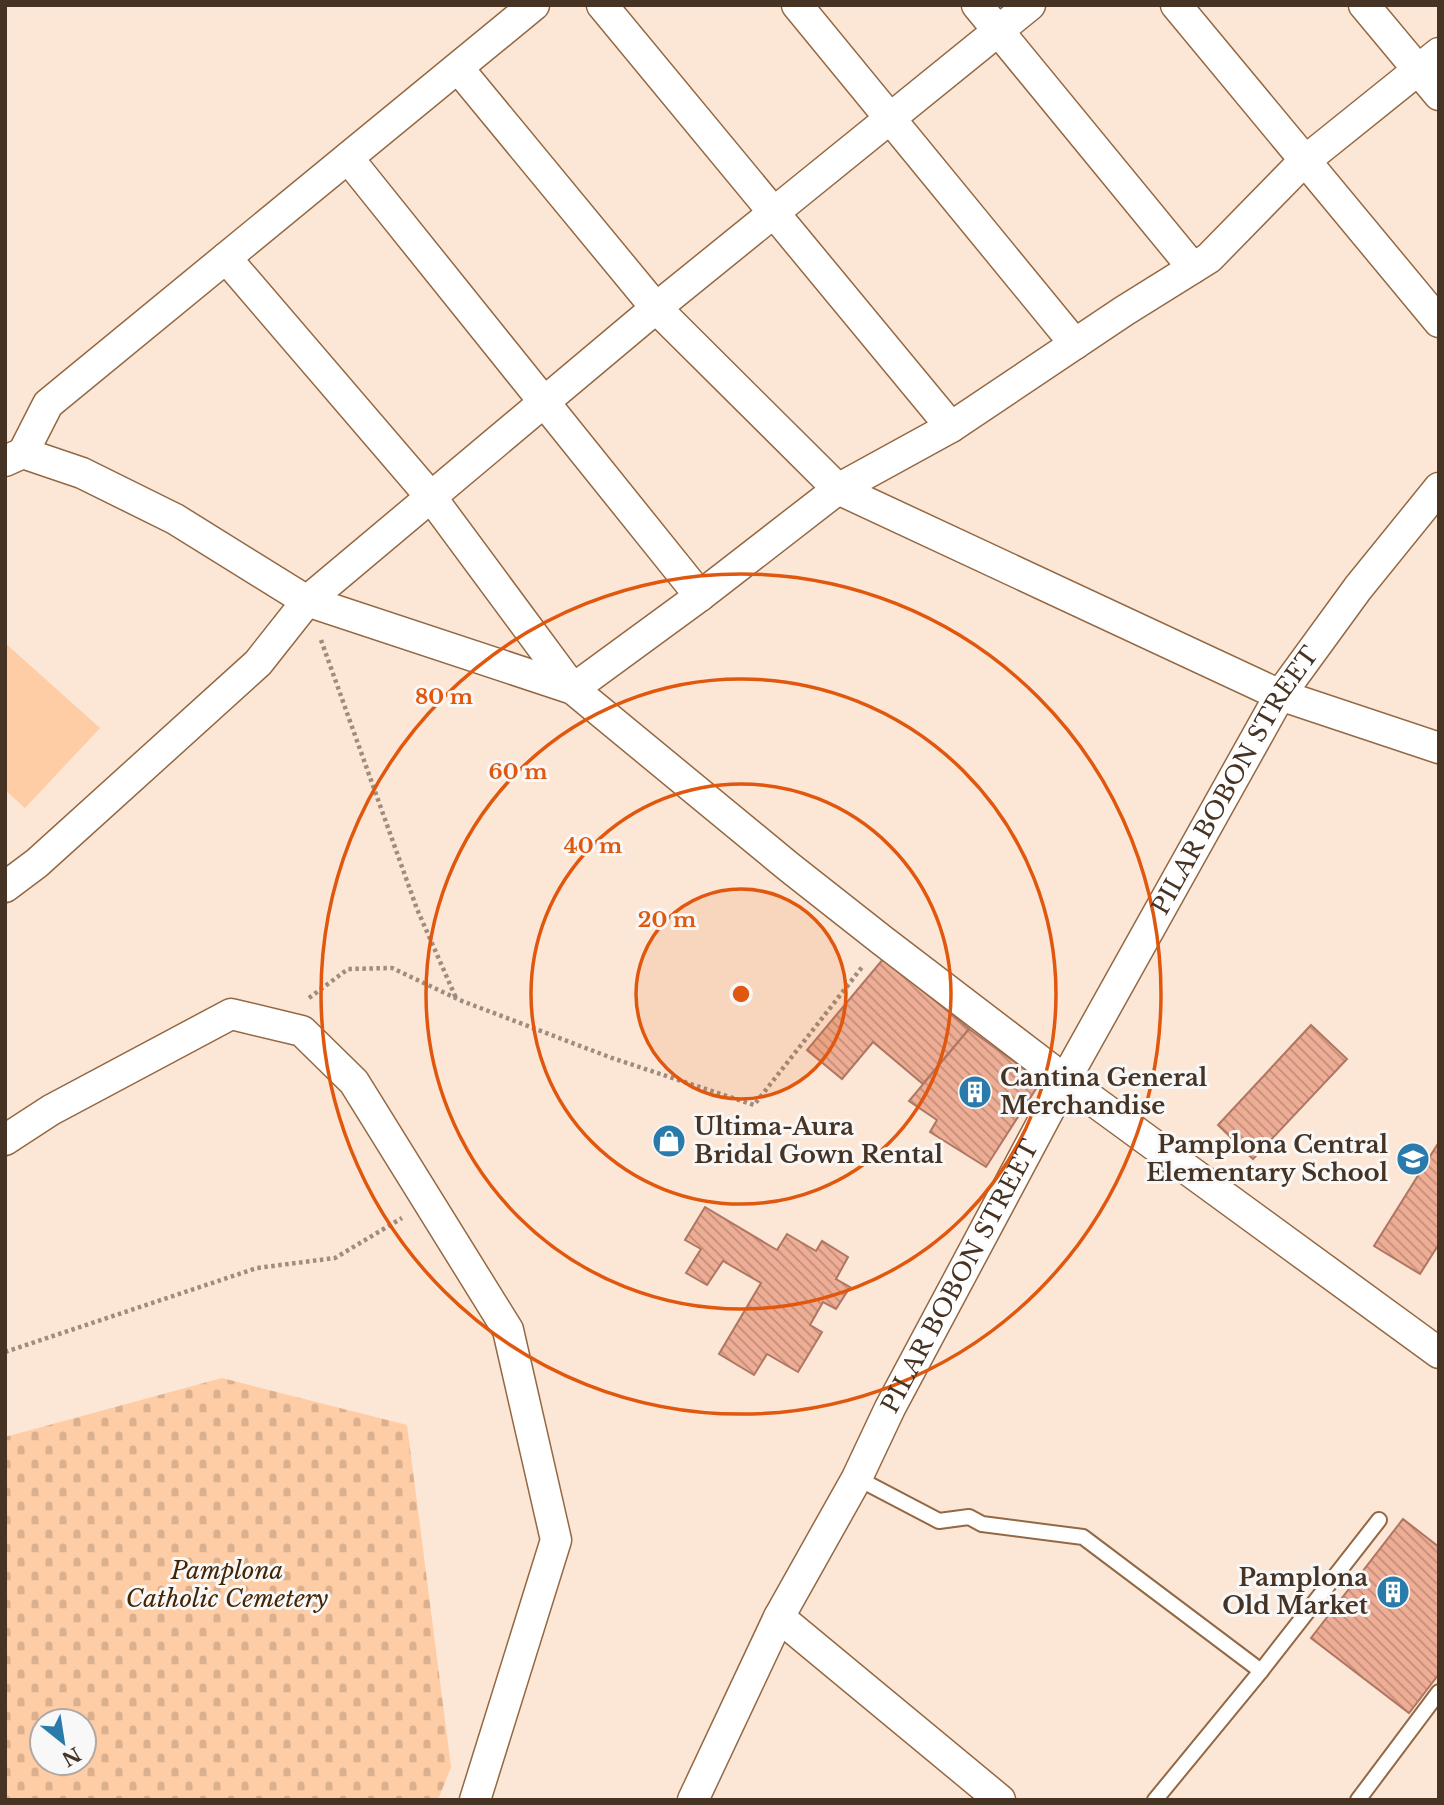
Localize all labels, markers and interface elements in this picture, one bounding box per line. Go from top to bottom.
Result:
street label: PILAR BOBON STREET [1145,641,1324,920]
text: 80 m [415,684,473,710]
text: 60 m [489,759,547,785]
text: 40 m [564,833,622,859]
text: 20 m [638,907,696,933]
centre of rings [729,982,753,1006]
place label: Cantina General Merchandise [1000,1063,1208,1120]
building icon: Cantina General Merchandise [956,1073,994,1111]
place label: Ultima-Aura Bridal Gown Rental [694,1112,943,1169]
shop icon: Ultima-Aura Bridal Gown Rental [650,1122,688,1160]
place label: Pamplona Central Elementary School [1146,1130,1388,1187]
street label: PILAR BOBON STREET [875,1135,1044,1418]
school or university icon: Pamplona Central Elementary School [1394,1140,1432,1178]
park label: Pamplona Catholic Cemetery [126,1556,329,1613]
place label: Pamplona Old Market [1222,1563,1369,1620]
building icon: Pamplona Old Market [1374,1573,1412,1611]
north arrow [28,1707,98,1777]
text: N [58,1742,85,1771]

